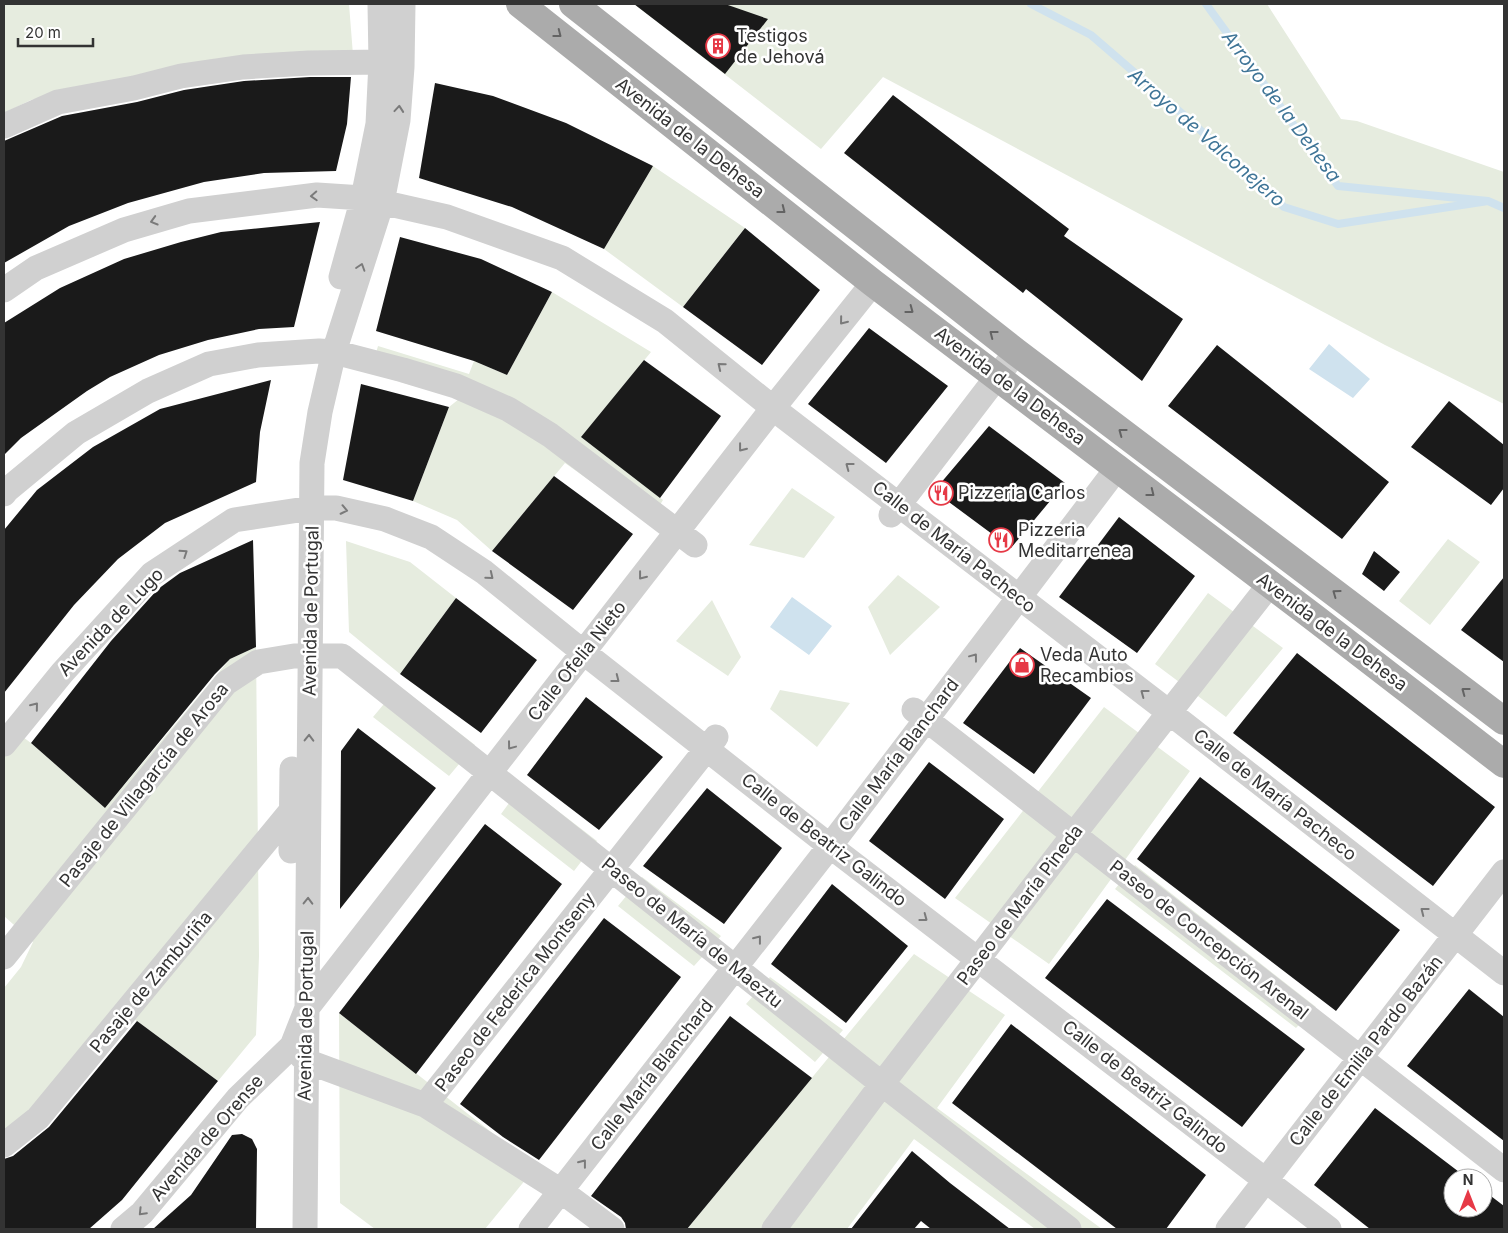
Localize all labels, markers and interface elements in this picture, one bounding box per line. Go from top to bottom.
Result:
scale bar [18,15,92,47]
text: 20 m [25,23,61,42]
place label: Testigos de Jehová [736,25,825,67]
water label: Arroyo de la Dehesa [1217,25,1346,187]
one-way arrow [552,28,562,37]
building icon: Testigos de Jehová [705,33,731,59]
water label: Arroyo de Valconejero [1123,62,1290,212]
street label: Avenida de la Dehesa [612,73,769,202]
one-way arrow [393,105,404,113]
one-way arrow [310,190,318,201]
one-way arrow [776,205,785,213]
one-way arrow [150,215,159,226]
one-way arrow [355,263,365,272]
one-way arrow [904,305,913,313]
one-way arrow [840,315,848,324]
street label: Avenida de la Dehesa [931,322,1090,449]
one-way arrow [989,331,999,340]
one-way arrow [718,363,727,371]
one-way arrow [1119,430,1128,438]
one-way arrow [739,442,748,452]
one-way arrow [845,463,855,472]
street label: Calle de María Pacheco [869,476,1040,617]
restaurant icon: Pizzeria Carlos [928,480,954,506]
place label: Pizzeria Carlos [958,482,1086,503]
one-way arrow [1145,487,1155,496]
one-way arrow [339,504,348,515]
place label: Pizzeria Meditarrenea [1018,519,1132,561]
street label: Avenida de Portugal [299,526,322,696]
restaurant icon: Pizzeria Meditarrenea [988,527,1014,553]
one-way arrow [178,550,188,559]
street label: Avenida de Lugo [54,563,167,680]
street label: Avenida de la Dehesa [1253,568,1412,695]
one-way arrow [639,570,648,580]
one-way arrow [484,571,493,579]
one-way arrow [1333,591,1342,599]
street label: Calle Ofelia Nieto [523,596,630,725]
place label: Veda Auto Recambios [1040,644,1134,686]
shop icon: Veda Auto Recambios [1009,652,1035,678]
one-way arrow [968,654,976,663]
one-way arrow [610,673,619,681]
street label: Calle María Blanchard [834,674,963,835]
street label: Pasaje de Villagarcía de Arosa [55,678,233,891]
one-way arrow [1462,688,1471,697]
one-way arrow [1140,690,1150,699]
one-way arrow [29,703,37,712]
street label: Calle de María Pacheco [1190,724,1361,865]
one-way arrow [304,734,314,742]
one-way arrow [508,740,516,749]
street label: Calle de Beatriz Galindo [738,769,911,911]
street label: Paseo de María Pineda [953,820,1087,989]
street label: Paseo de María de Maeztu [598,853,787,1012]
street label: Paseo de Concepción Arenal [1106,856,1313,1024]
street label: Paseo de Federica Montseny [430,888,599,1095]
one-way arrow [303,896,313,904]
street label: Pasaje de Zamburiña [85,906,216,1057]
one-way arrow [1420,908,1430,917]
one-way arrow [918,912,927,920]
street label: Avenida de Portugal [294,931,317,1101]
one-way arrow [753,936,761,945]
street label: Calle de Emilia Pardo Bazán [1285,951,1447,1150]
street label: Calle María Blanchard [586,995,717,1154]
street label: Calle de Beatriz Galindo [1059,1016,1232,1158]
street label: Avenida de Orense [146,1070,267,1205]
one-way arrow [577,1160,586,1169]
north arrow [1443,1168,1493,1218]
text: N [1463,1171,1473,1188]
one-way arrow [139,1206,148,1215]

